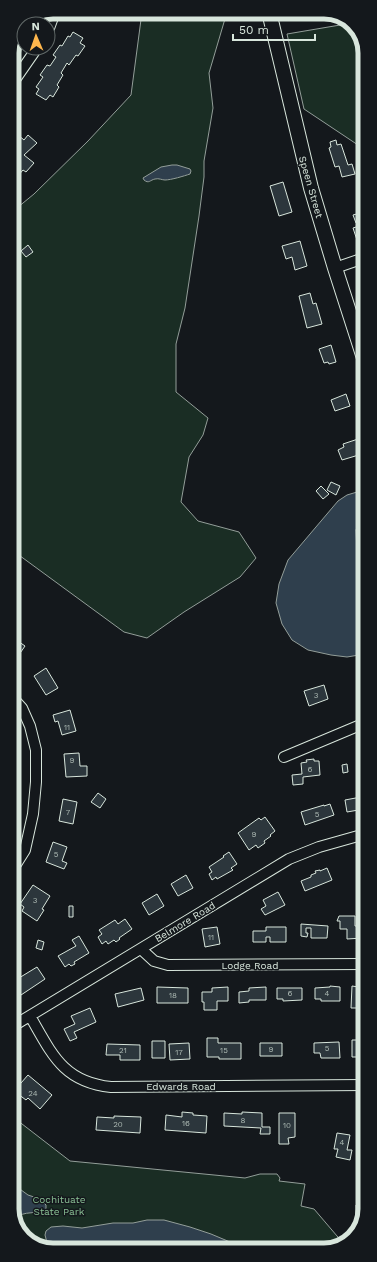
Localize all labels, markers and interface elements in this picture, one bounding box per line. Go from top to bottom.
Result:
north arrow [16,16,56,56]
scale bar [233,16,315,42]
text: N [31,20,40,33]
text: 50 m [239,23,269,37]
street label: Speen Street [297,155,325,220]
house number: 3 [314,691,319,700]
house number: 11 [64,723,70,732]
house number: 9 [70,756,75,765]
house number: 6 [308,765,313,774]
house number: 7 [66,808,71,817]
house number: 5 [315,810,320,819]
house number: 9 [252,830,257,839]
house number: 5 [54,850,59,859]
house number: 3 [33,896,38,905]
street label: Belmore Road [153,900,217,944]
house number: 11 [208,933,214,942]
street label: Lodge Road [221,960,279,971]
house number: 6 [288,989,293,998]
house number: 4 [325,989,330,998]
house number: 18 [169,991,177,1000]
house number: 5 [325,1044,330,1053]
house number: 9 [269,1045,274,1054]
house number: 21 [119,1046,127,1055]
house number: 15 [220,1046,228,1055]
house number: 17 [175,1048,183,1057]
street label: Edwards Road [146,1081,216,1092]
house number: 24 [28,1089,38,1098]
house number: 8 [241,1116,246,1125]
house number: 16 [182,1119,190,1128]
house number: 20 [113,1120,123,1129]
house number: 10 [283,1121,291,1130]
house number: 4 [340,1138,345,1147]
park label: Cochituate State Park [32,1194,86,1217]

